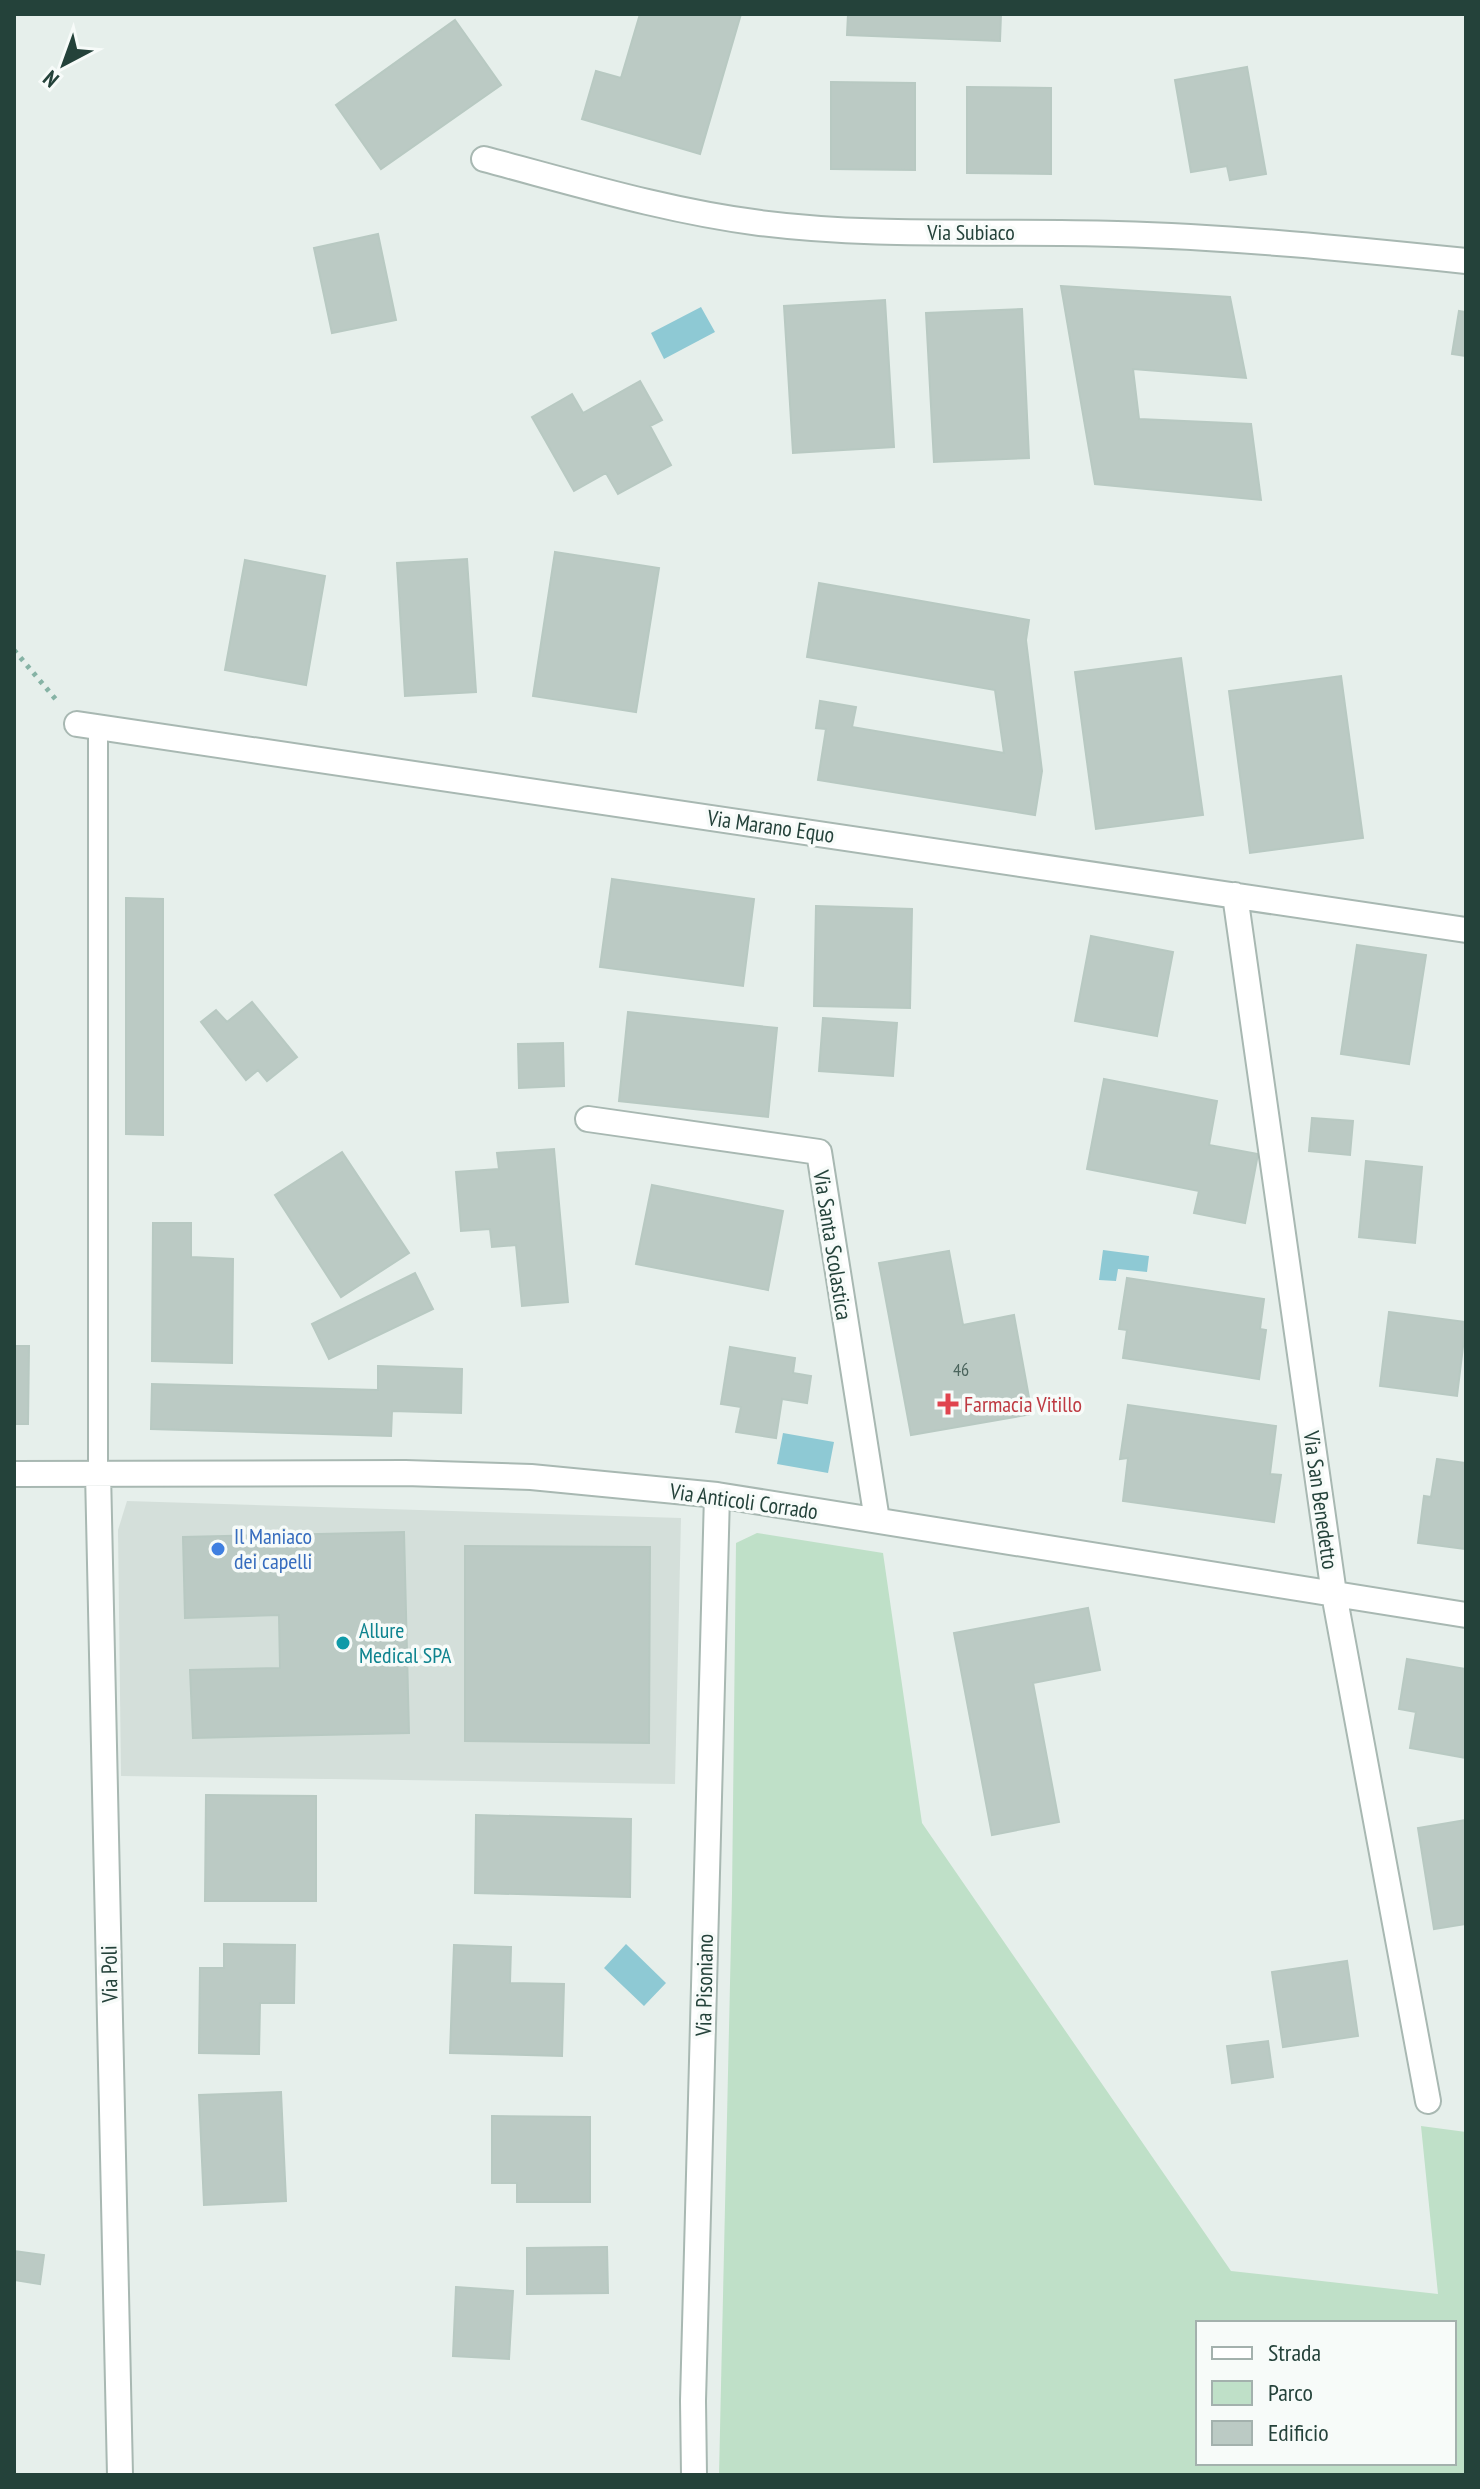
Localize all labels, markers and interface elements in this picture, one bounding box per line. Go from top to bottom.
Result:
north arrow [24,24,104,104]
text: N [37,65,65,94]
street label: Via Subiaco [926,218,1015,246]
street label: Via Marano Equo [705,803,836,849]
street label: Via Santa Scolastica [807,1167,859,1322]
house number: 46 [953,1358,969,1381]
place label: Farmacia Vitillo [964,1390,1082,1418]
marker: Farmacia Vitillo [939,1395,957,1413]
street label: Via San Benedetto [1297,1428,1345,1571]
street label: Via Anticoli Corrado [667,1477,820,1525]
place label: Il Maniaco dei capelli [234,1522,312,1575]
marker: Il Maniaco dei capelli [209,1540,227,1558]
place label: Allure Medical SPA [359,1616,452,1669]
marker: Allure Medical SPA [334,1634,352,1652]
street label: Via Pisoniano [689,1934,719,2037]
street label: Via Poli [95,1945,124,2004]
legend [1196,2321,1456,2465]
text: Strada [1268,2337,1321,2368]
text: Parco [1268,2377,1313,2408]
text: Edificio [1268,2417,1329,2448]

